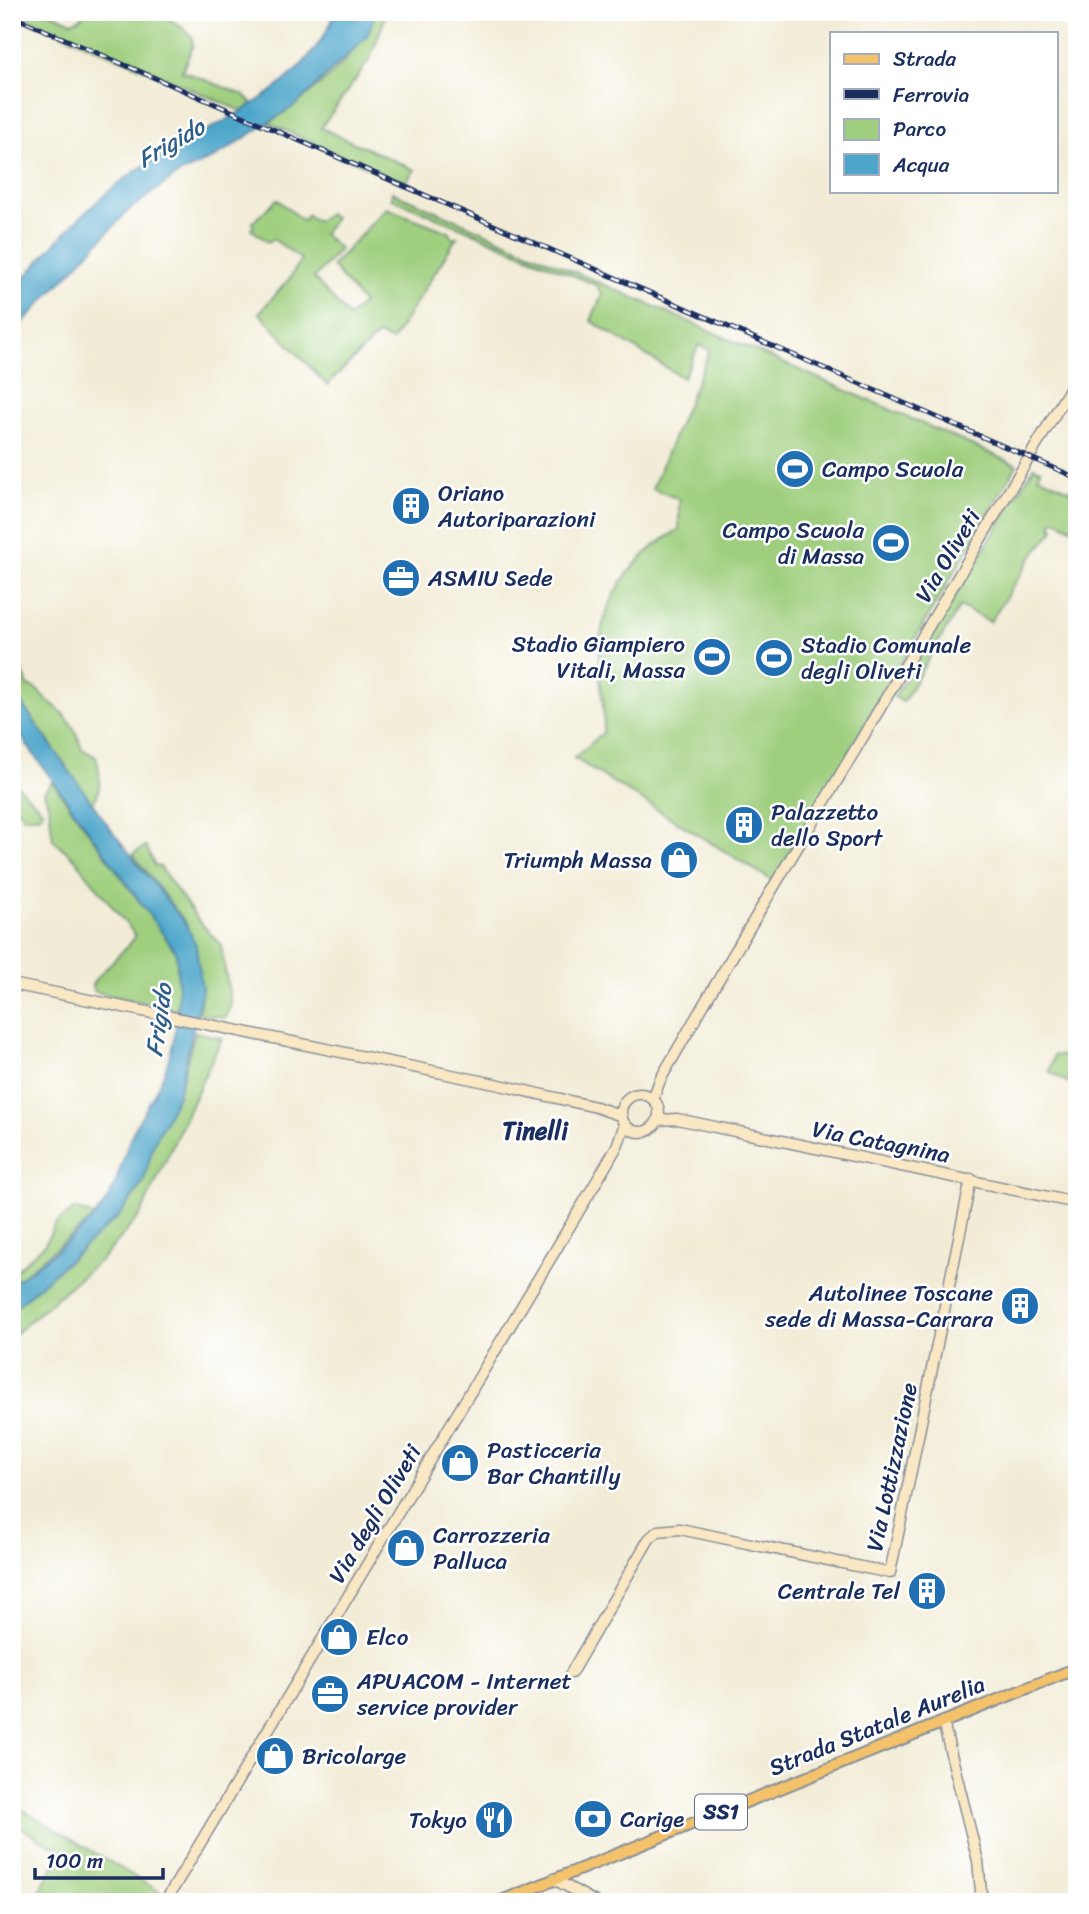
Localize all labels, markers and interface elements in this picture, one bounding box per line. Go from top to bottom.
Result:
legend [830,32,1058,192]
text: Strada [893,40,957,78]
text: Ferrovia [893,76,970,114]
water label: Frigido [129,106,215,179]
text: Parco [893,110,946,148]
text: Acqua [892,146,950,184]
sports icon: Campo Scuola [774,448,816,490]
place label: Campo Scuola [822,449,964,490]
place label: Oriano Autoriparazioni [437,473,596,540]
building icon: Oriano Autoriparazioni [390,485,432,527]
street label: Via Oliveti [904,501,993,611]
place label: Campo Scuola di Massa [723,510,864,577]
sports icon: Campo Scuola di Massa [870,522,912,564]
office icon: ASMIU Sede [380,557,422,599]
place label: ASMIU Sede [427,558,553,599]
place label: Stadio Giampiero Vitali, Massa [512,624,685,691]
place label: Stadio Comunale degli Oliveti [801,625,971,692]
sports icon: Stadio Giampiero Vitali, Massa [691,636,733,678]
sports icon: Stadio Comunale degli Oliveti [753,637,795,679]
place label: Palazzetto dello Sport [771,792,884,859]
building icon: Palazzetto dello Sport [723,804,765,846]
shop icon: Triumph Massa [658,839,700,881]
place label: Triumph Massa [503,840,652,881]
water label: Frigido [133,979,185,1059]
street label: Via Catagnina [809,1109,954,1176]
district label: Tinelli [502,1110,569,1152]
place label: Autolinee Toscane sede di Massa-Carrara [764,1273,993,1340]
building icon: Autolinee Toscane sede di Massa-Carrara [999,1285,1041,1327]
street label: Via Lottizzazione [854,1379,930,1555]
place label: Pasticceria Bar Chantilly [487,1430,620,1497]
street label: Via degli Oliveti [317,1436,433,1592]
shop icon: Pasticceria Bar Chantilly [439,1442,481,1484]
place label: Carrozzeria Palluca [433,1515,550,1582]
shop icon: Carrozzeria Palluca [385,1527,427,1569]
building icon: Centrale Tel [906,1570,948,1612]
place label: Centrale Tel [778,1571,900,1612]
shop icon: Elco [318,1616,360,1658]
place label: Elco [366,1617,409,1658]
place label: APUACOM - Internet service provider [356,1661,572,1728]
street label: Strada Statale Aurelia [763,1664,992,1788]
office icon: APUACOM - Internet service provider [309,1673,351,1715]
shop icon: Bricolarge [254,1735,296,1777]
place label: Bricolarge [302,1736,407,1777]
road number: SS1 [695,1794,747,1829]
bank icon: Carige [572,1798,614,1840]
restaurant icon: Tokyo [473,1799,515,1841]
place label: Carige [620,1799,684,1840]
place label: Tokyo [409,1800,467,1841]
scale bar [35,1837,163,1881]
text: 100 m [46,1842,103,1880]

